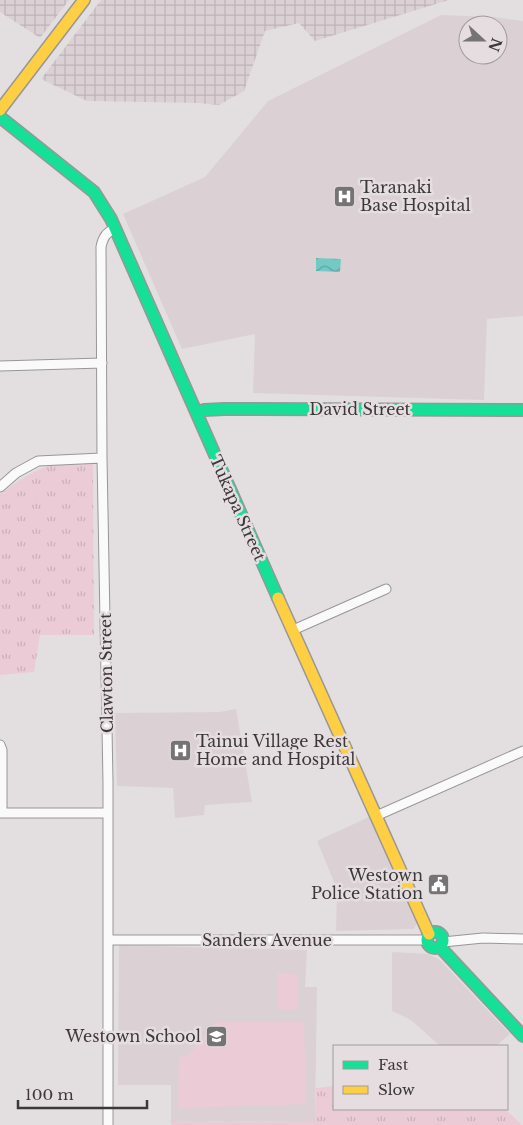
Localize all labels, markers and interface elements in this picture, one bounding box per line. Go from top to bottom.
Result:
north arrow [458,15,508,65]
text: N [484,35,506,54]
place label: Taranaki Base Hospital [360,177,471,215]
hospital icon: Taranaki Base Hospital [332,184,356,208]
street label: David Street [309,399,411,419]
street label: Tukapa Street [206,452,270,564]
street label: Clawton Street [95,613,117,733]
place label: Tainui Village Rest Home and Hospital [196,731,356,769]
hospital icon: Tainui Village Rest Home and Hospital [168,738,192,762]
place label: Westown Police Station [311,865,423,903]
public building icon: Westown Police Station [427,872,451,896]
street label: Sanders Avenue [202,930,332,950]
school or university icon: Westown School [205,1024,229,1048]
place label: Westown School [65,1026,201,1046]
legend [333,1045,508,1110]
text: Fast [378,1055,409,1074]
scale bar [18,1078,146,1110]
text: Slow [378,1080,415,1099]
text: 100 m [25,1085,74,1104]

